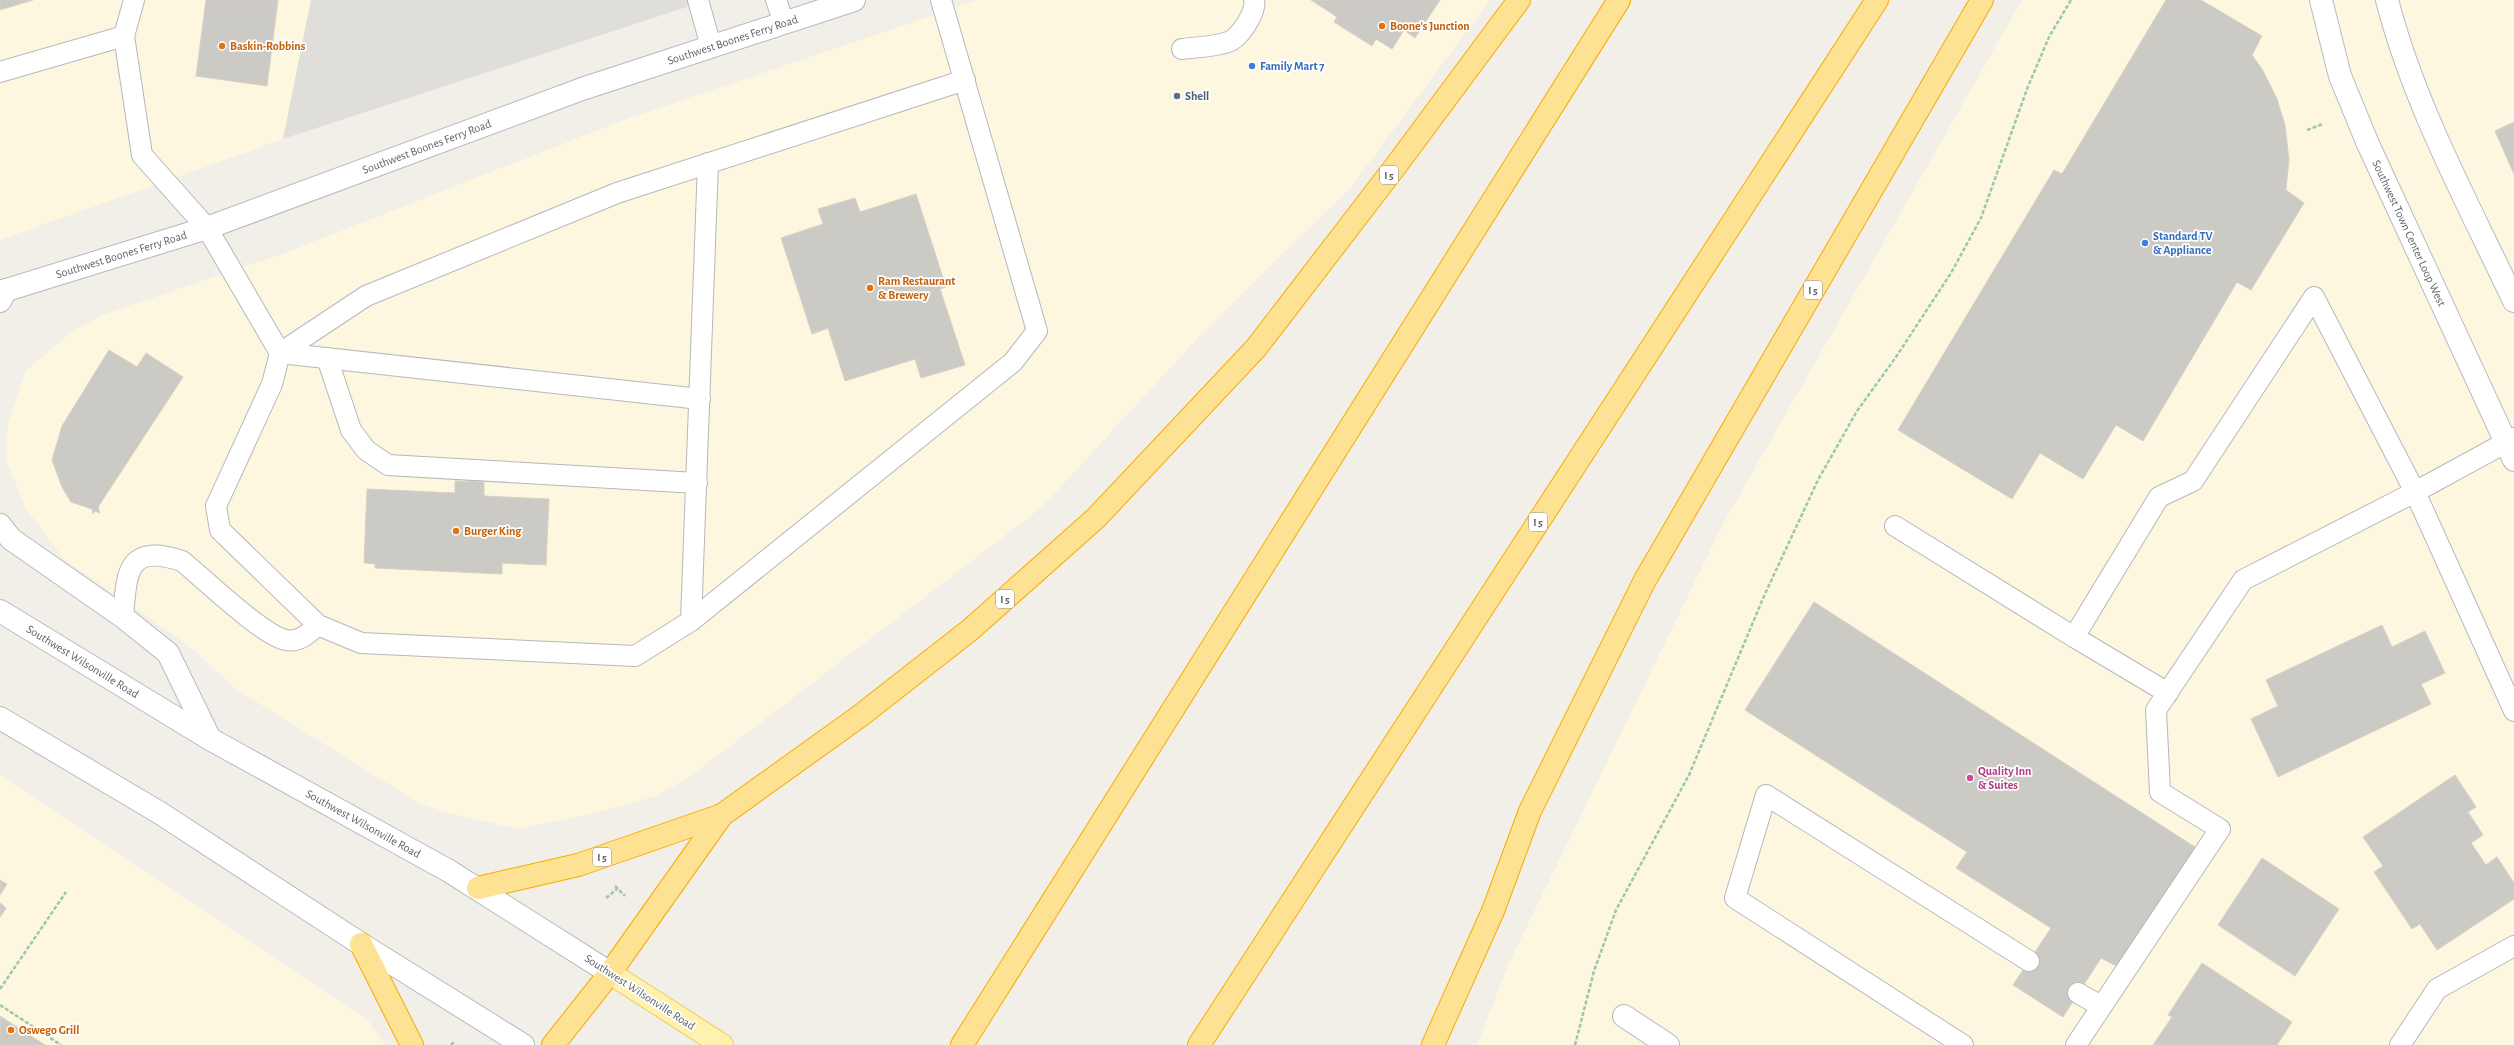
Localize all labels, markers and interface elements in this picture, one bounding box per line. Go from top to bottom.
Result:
street label: Southwest Boones Ferry Road [666,13,799,67]
place label: Boone's Junction [1390,20,1470,32]
marker: Boone's Junction [1377,21,1387,31]
place label: Baskin-Robbins [230,40,306,52]
marker: Baskin-Robbins [217,41,227,51]
place label: Family Mart 7 [1260,60,1324,73]
marker: Family Mart 7 [1247,61,1257,71]
place label: Shell [1185,90,1209,102]
marker: Shell [1172,91,1182,101]
street label: Southwest Boones Ferry Road [361,117,493,176]
street label: Southwest Town Center Loop West [2370,158,2448,308]
road number: I 5 [1380,166,1398,184]
street label: Southwest Boones Ferry Road [54,229,188,280]
place label: Standard TV & Appliance [2153,230,2213,256]
marker: Standard TV & Appliance [2140,238,2150,248]
place label: Ram Restaurant & Brewery [878,275,955,302]
road number: I 5 [1804,281,1822,299]
marker: Ram Restaurant & Brewery [865,283,875,293]
road number: I 5 [1529,513,1547,531]
place label: Burger King [464,525,522,537]
marker: Burger King [451,526,461,536]
road number: I 5 [996,590,1014,608]
street label: Southwest Wilsonville Road [25,623,141,700]
place label: Quality Inn & Suites [1978,765,2031,791]
marker: Quality Inn & Suites [1965,773,1975,783]
street label: Southwest Wilsonville Road [304,787,423,860]
road number: I 5 [593,848,611,866]
street label: Southwest Wilsonville Road [583,952,697,1032]
place label: Oswego Grill [19,1024,79,1036]
marker: Oswego Grill [6,1025,16,1035]

